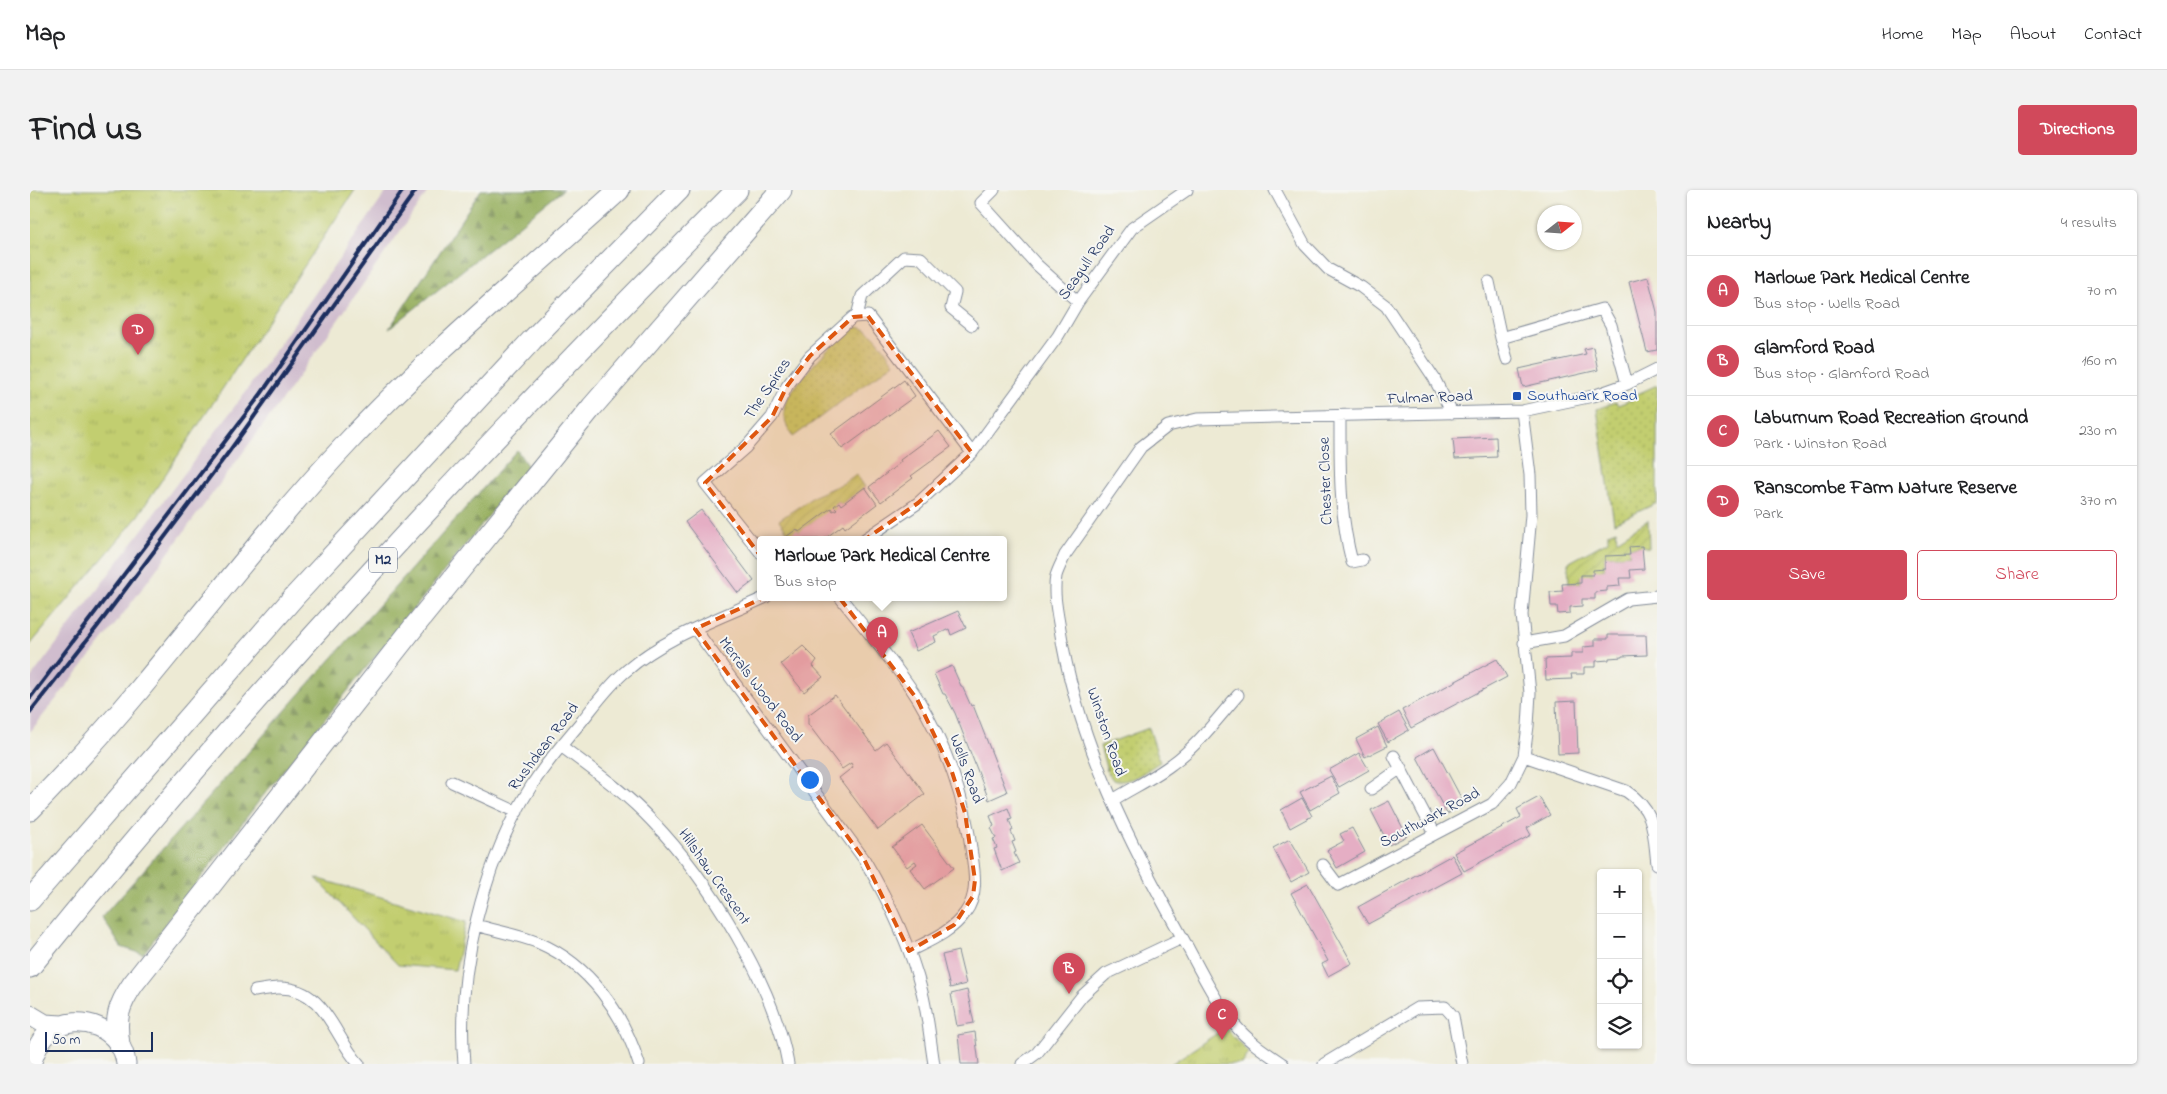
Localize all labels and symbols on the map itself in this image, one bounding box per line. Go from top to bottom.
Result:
north arrow [1537,205,1582,250]
street label: Seagull Road [1052,221,1122,305]
pin: D [122,314,154,355]
street label: The Spires [738,353,798,425]
place label: Southwark Road [1527,384,1638,408]
street label: Fulmar Road [1386,385,1473,412]
marker: Southwark Road [1511,390,1523,402]
street label: Chester Close [1312,436,1340,526]
road number: M2 [369,548,397,572]
pin: A [866,617,898,658]
street label: Merrals Wood Road [712,632,808,748]
street label: Winston Road [1080,684,1132,780]
street label: Rushdean Road [503,698,585,796]
street label: Wells Road [942,731,990,807]
your location [797,767,823,793]
street label: Southwark Road [1376,781,1484,855]
street label: Hillshaw Crescent [672,824,757,931]
pin: B [1053,953,1085,994]
pin: C [1206,999,1238,1040]
scale bar [45,1029,152,1052]

